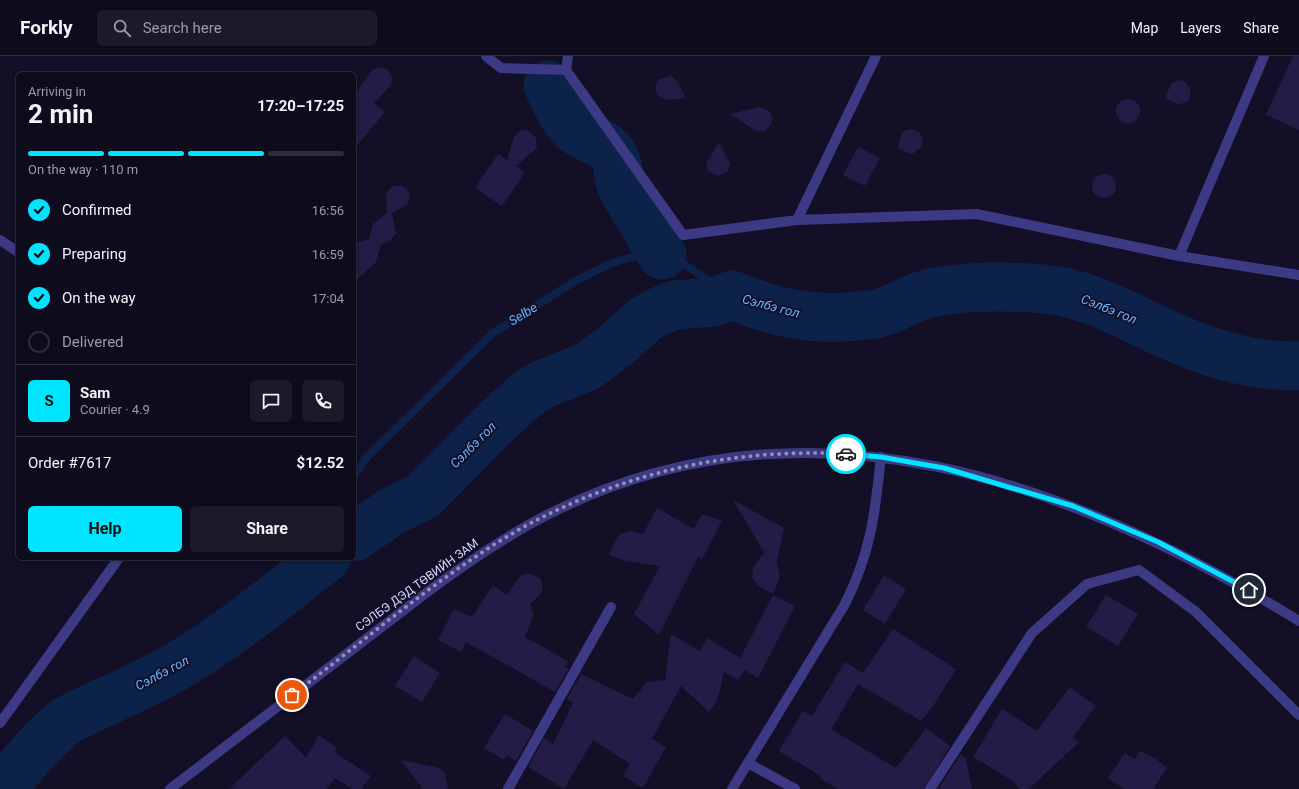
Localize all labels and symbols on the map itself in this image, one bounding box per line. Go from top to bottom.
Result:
water label: Сэлбэ гол [741,291,801,321]
water label: Сэлбэ гол [1079,291,1139,327]
water label: Selbe [506,299,540,329]
water label: Сэлбэ гол [447,419,499,471]
courier [826,434,866,474]
street label: СЭЛБЭ ДЭД ТӨВИЙН ЗАМ [352,535,481,634]
pin [1232,573,1266,607]
water label: Сэлбэ гол [133,653,191,693]
pin [275,678,309,712]

